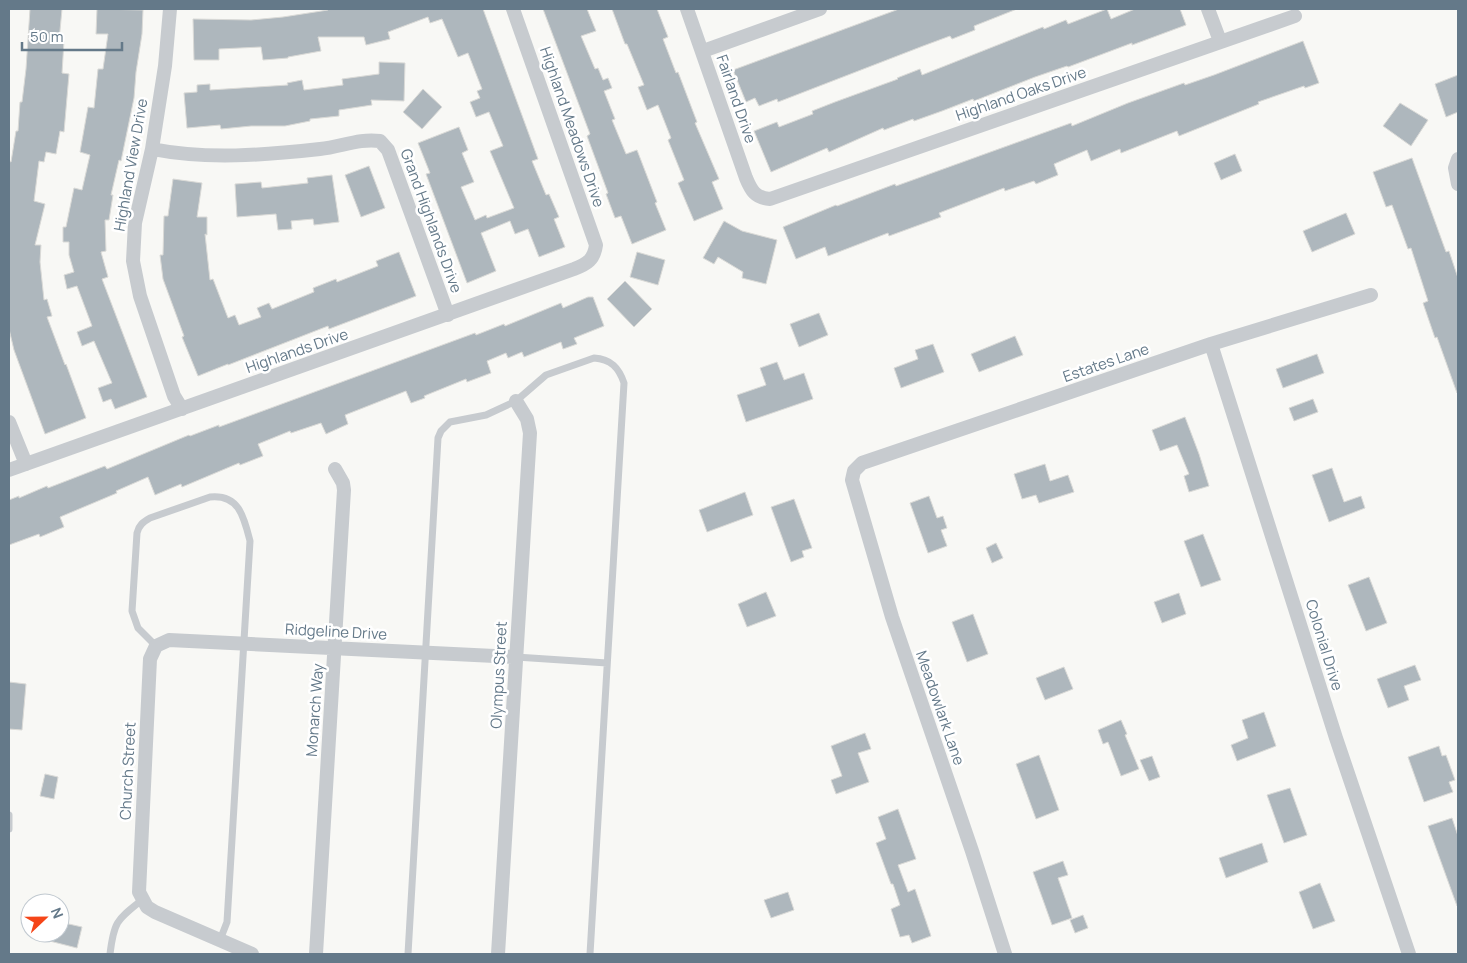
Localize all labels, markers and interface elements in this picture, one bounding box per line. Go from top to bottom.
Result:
scale bar [22,20,122,52]
text: 50 m [30,26,64,47]
street label: Highland Meadows Drive [535,44,610,210]
street label: Fairland Drive [712,52,761,146]
street label: Highland Oaks Drive [953,61,1089,126]
street label: Highland View Drive [108,97,153,233]
street label: Grand Highlands Drive [396,146,467,296]
street label: Highlands Drive [243,323,351,378]
street label: Estates Lane [1060,338,1152,387]
street label: Colonial Drive [1301,597,1348,693]
street label: Ridgeline Drive [284,618,388,645]
street label: Olympus Street [485,621,512,729]
street label: Meadowlark Lane [911,648,970,768]
street label: Monarch Way [301,663,328,757]
street label: Church Street [114,721,141,820]
north arrow [20,893,70,943]
text: N [47,905,68,921]

